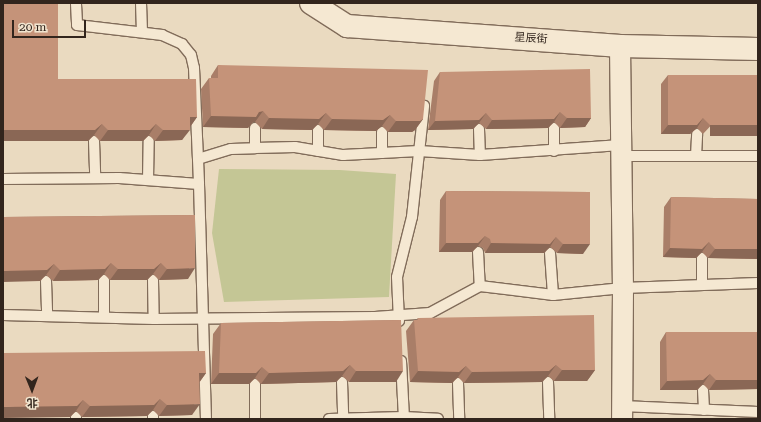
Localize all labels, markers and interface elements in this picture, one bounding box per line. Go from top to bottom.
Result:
scale bar [14,12,88,38]
text: 20 m [19,20,46,34]
street label: 星辰街 [514,31,548,47]
north arrow [12,370,52,410]
text: 北 [27,396,38,409]

